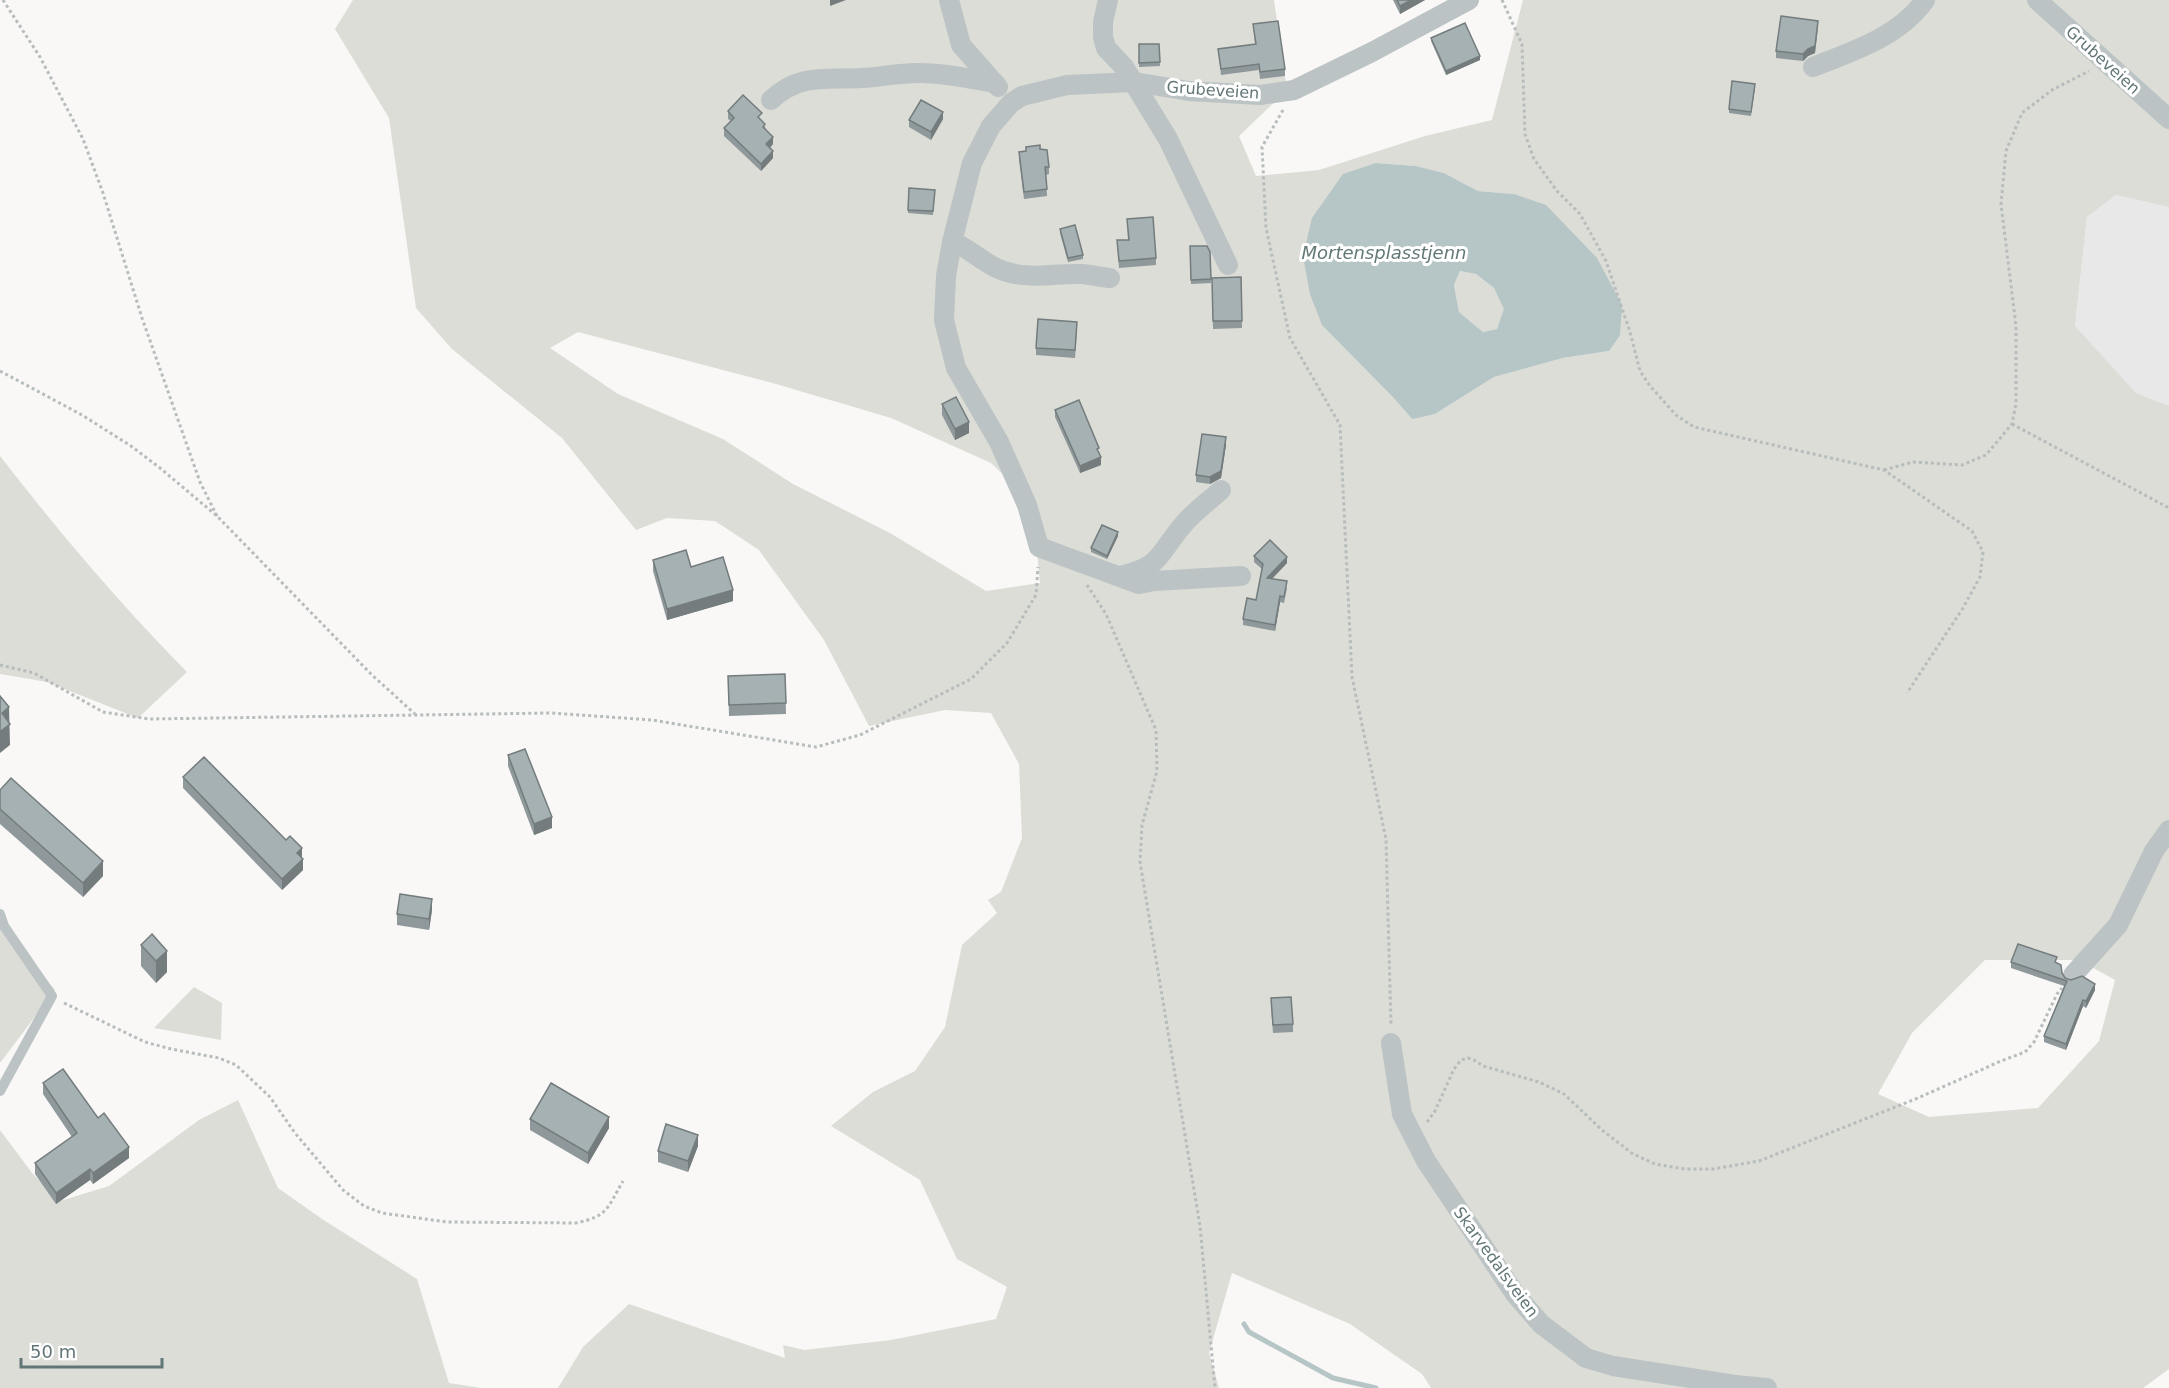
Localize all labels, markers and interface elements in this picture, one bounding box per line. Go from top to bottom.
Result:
street label: Grubeveien [2062,22,2144,98]
street label: Grubeveien [1166,77,1260,103]
water label: Mortensplasstjenn [1301,242,1467,263]
street label: Skarvedalsveien [1450,1203,1542,1321]
scale bar [21,1331,162,1369]
text: 50 m [30,1341,76,1362]

